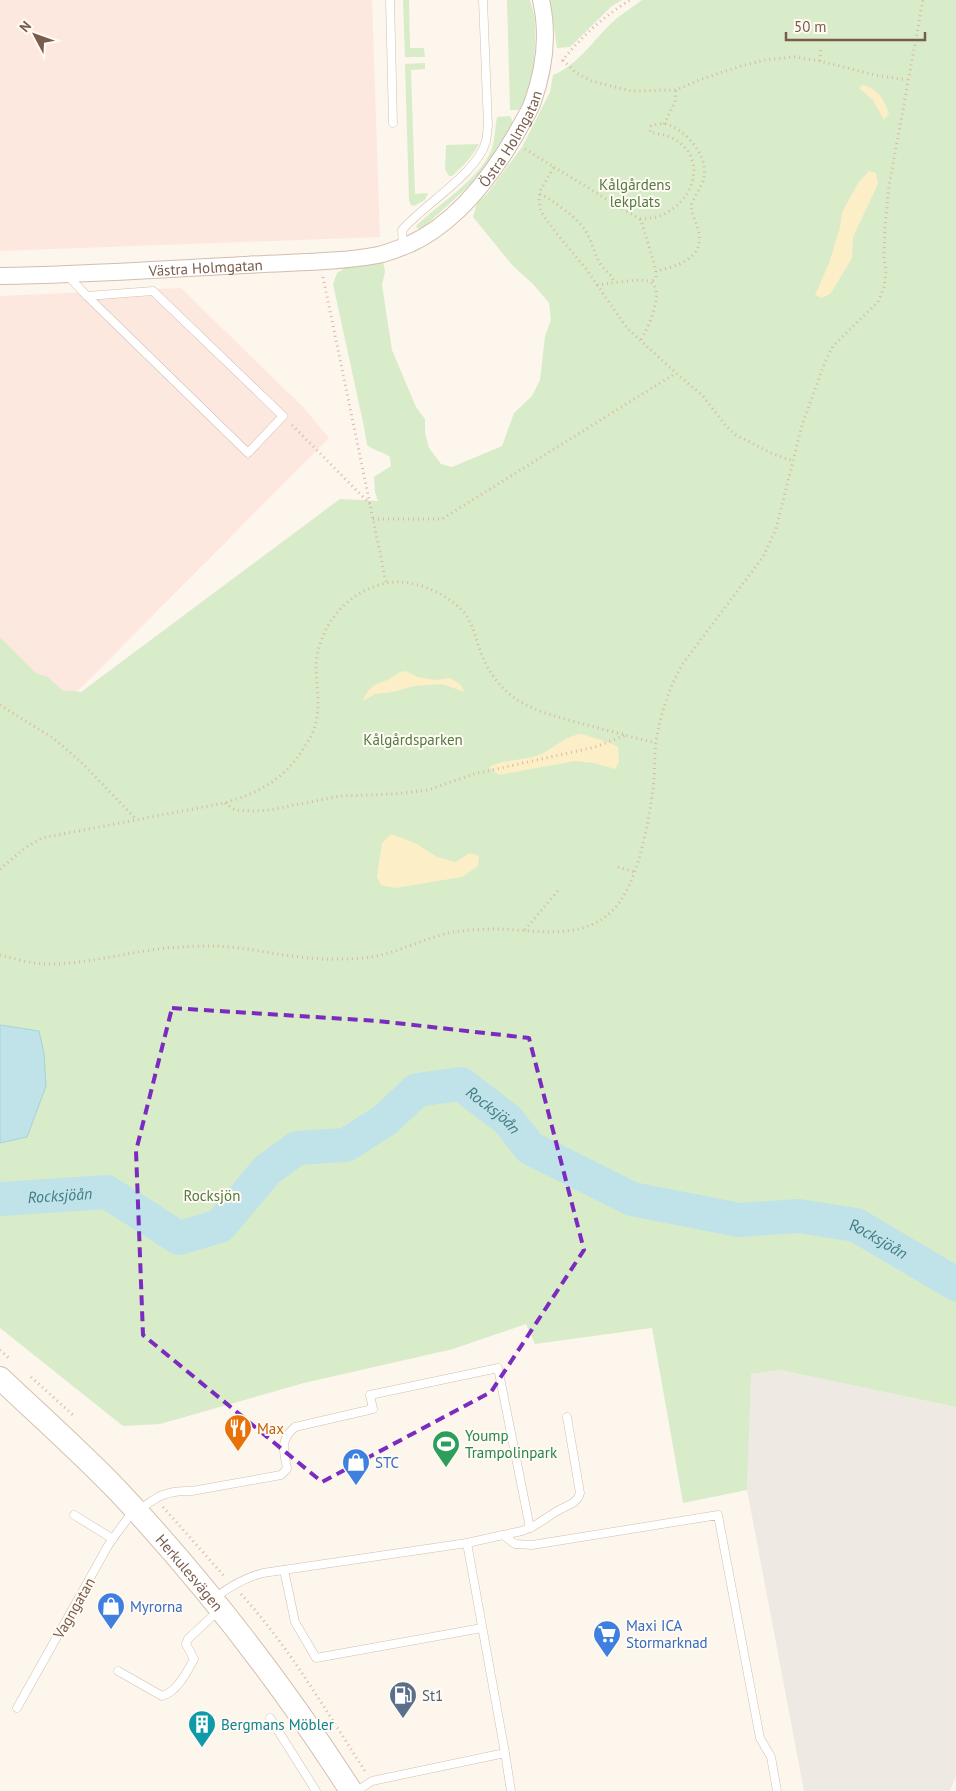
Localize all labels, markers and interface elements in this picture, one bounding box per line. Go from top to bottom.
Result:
north arrow [10,10,60,60]
scale bar [786,10,925,42]
text: N [15,17,35,36]
text: 50 m [794,17,827,36]
street label: Östra Holmgatan [474,88,545,191]
park label: Kålgårdens lekplats [599,175,671,211]
street label: Västra Holmgatan [147,255,263,280]
park label: Kålgårdsparken [363,730,463,749]
water label: Rocksjöån [462,1082,525,1138]
water label: Rocksjöån [27,1183,93,1207]
park label: Rocksjön [184,1186,240,1205]
water label: Rocksjöån [848,1214,911,1263]
restaurant icon: Max [223,1413,253,1452]
place label: Max [257,1419,284,1438]
place label: Yoump Trampolinpark [465,1426,558,1462]
sports icon: Yoump Trampolinpark [431,1429,461,1468]
shop icon: STC [341,1447,371,1486]
place label: STC [375,1453,399,1472]
street label: Herkulesvägen [152,1530,228,1615]
street label: Vagngatan [48,1574,99,1643]
shop icon: Myrorna [96,1591,126,1630]
place label: Myrorna [130,1597,183,1616]
place label: Maxi ICA Stormarknad [626,1616,708,1652]
supermarket icon: Maxi ICA Stormarknad [592,1619,622,1658]
fuel station icon: St1 [388,1680,418,1719]
place label: St1 [422,1686,443,1705]
building icon: Bergmans Möbler [187,1709,217,1748]
place label: Bergmans Möbler [221,1715,334,1734]

